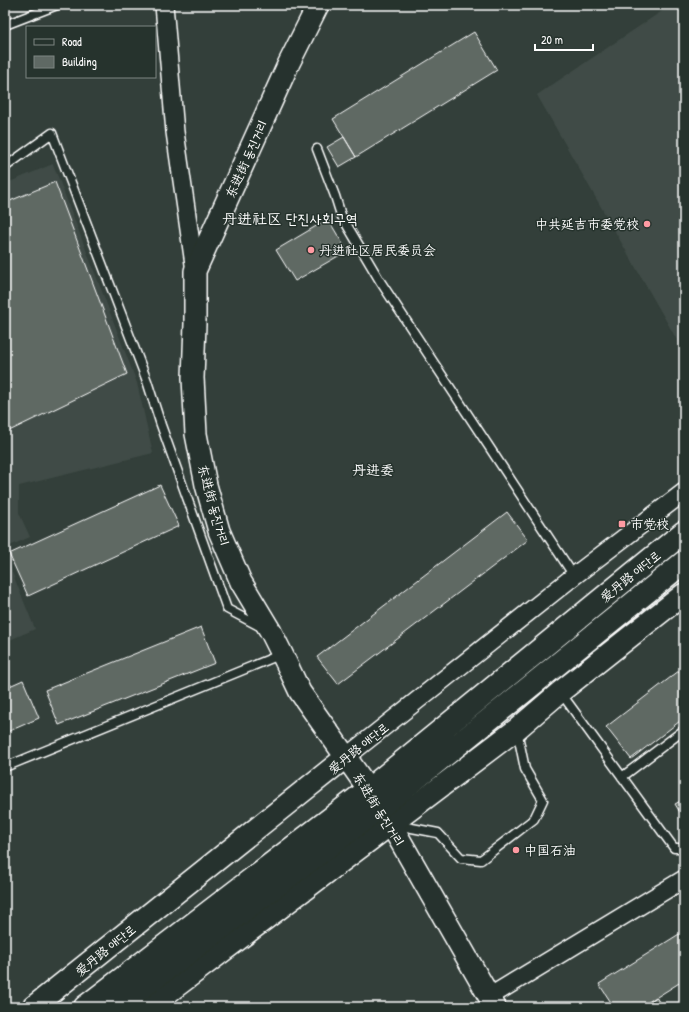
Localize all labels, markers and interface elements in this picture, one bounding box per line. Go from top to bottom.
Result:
legend [26,26,156,78]
scale bar [535,26,593,52]
text: 20 m [541,31,563,48]
text: Road [62,33,82,50]
text: Building [62,53,97,70]
street label: 东进街 동진거리 [221,117,271,201]
district label: 丹进社区 단진사회구역 [222,208,358,229]
place label: 中共延吉市委党校 [535,215,639,233]
marker: 中共延吉市委党校 [642,219,652,229]
place label: 丹进社区居民委员会 [319,241,436,259]
marker: 丹进社区居民委员会 [306,245,316,255]
district label: 丹进委 [352,460,394,479]
street label: 东进街 동진거리 [194,462,234,548]
place label: 市党校 [630,515,669,533]
marker: 市党校 [617,519,627,529]
street label: 爱丹路 애단로 [596,546,664,606]
street label: 爱丹路 애단로 [324,718,392,778]
street label: 东进街 동진거리 [349,769,409,849]
place label: 中国石油 [524,841,576,859]
marker: 中国石油 [511,845,521,855]
street label: 爱丹路 애단로 [71,920,139,980]

